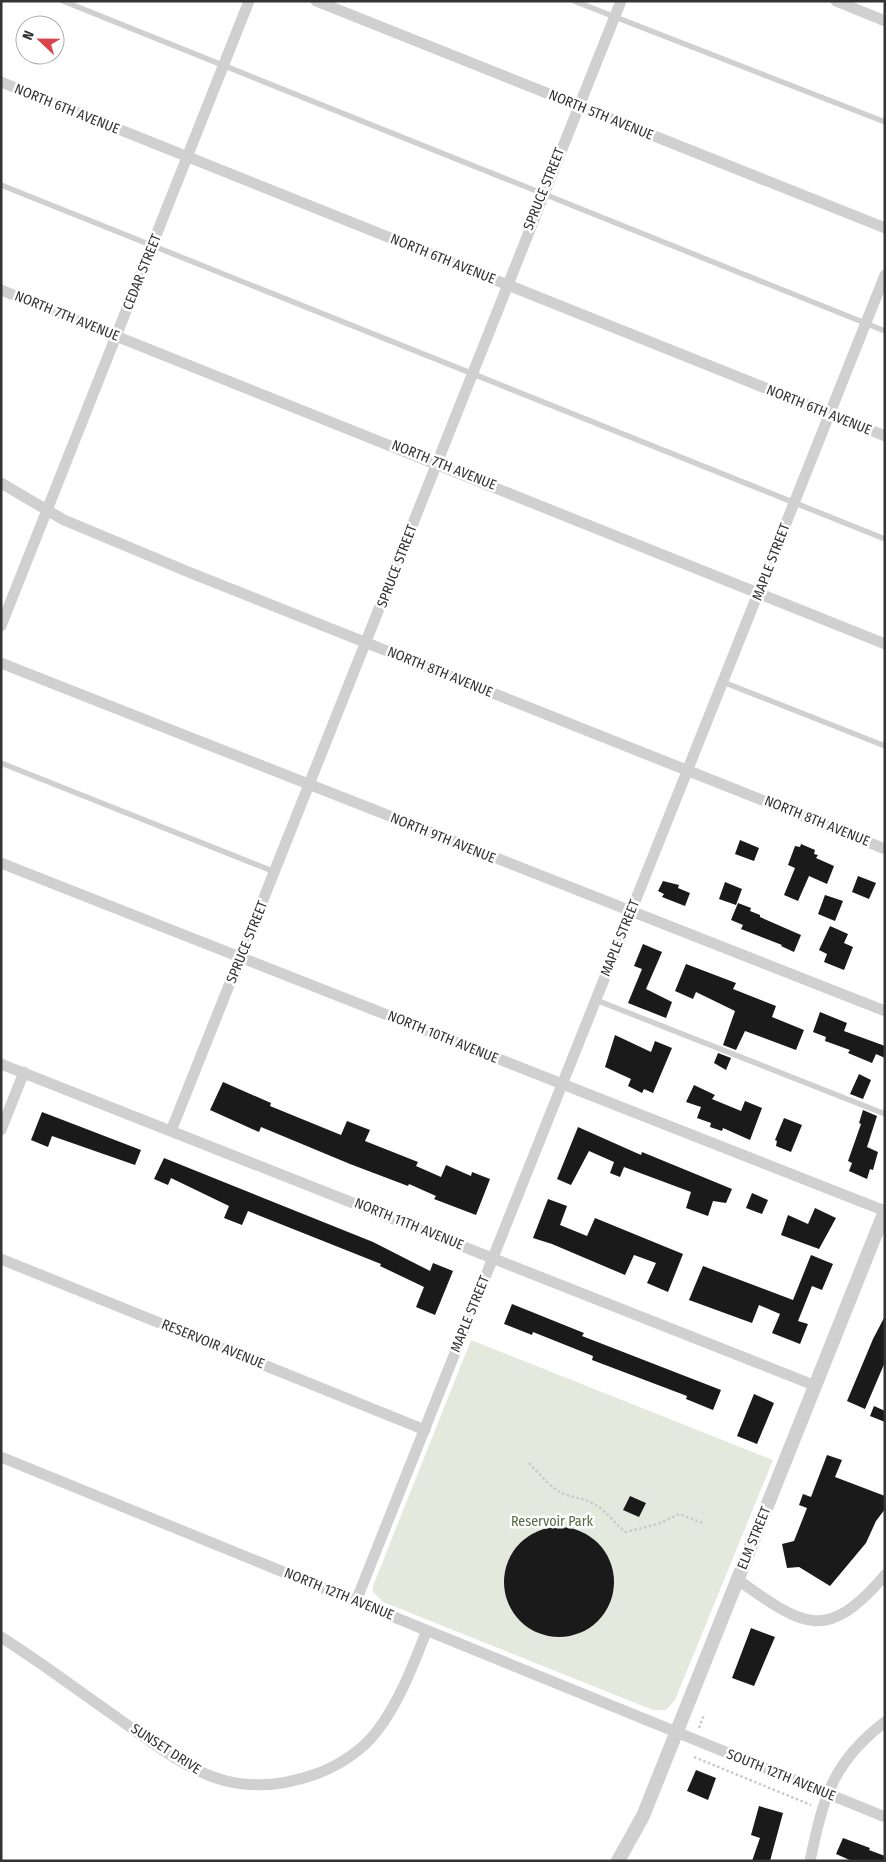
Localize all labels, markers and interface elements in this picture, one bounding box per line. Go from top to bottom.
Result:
north arrow [15,15,65,65]
text: N [19,28,38,42]
street label: NORTH 6TH AVENUE [12,80,122,138]
street label: NORTH 5TH AVENUE [546,86,656,144]
street label: SPRUCE STREET [520,145,568,233]
street label: NORTH 6TH AVENUE [388,230,498,288]
street label: CEDAR STREET [119,231,165,312]
street label: NORTH 7TH AVENUE [12,287,122,345]
street label: NORTH 6TH AVENUE [764,381,874,439]
street label: NORTH 7TH AVENUE [389,436,499,494]
street label: MAPLE STREET [749,521,794,603]
street label: SPRUCE STREET [373,522,421,610]
street label: NORTH 8TH AVENUE [385,643,496,701]
street label: NORTH 8TH AVENUE [762,792,873,850]
street label: NORTH 9TH AVENUE [388,809,498,867]
street label: MAPLE STREET [597,897,643,979]
street label: SPRUCE STREET [223,898,271,986]
street label: NORTH 10TH AVENUE [385,1007,501,1067]
street label: NORTH 11TH AVENUE [352,1194,466,1254]
street label: MAPLE STREET [447,1273,493,1355]
street label: RESERVOIR AVENUE [159,1316,267,1373]
street label: ELM STREET [734,1504,774,1572]
park label: Reservoir Park [511,1513,594,1530]
street label: NORTH 12TH AVENUE [282,1564,397,1624]
street label: SUNSET DRIVE [128,1720,205,1778]
street label: SOUTH 12TH AVENUE [724,1745,838,1805]

